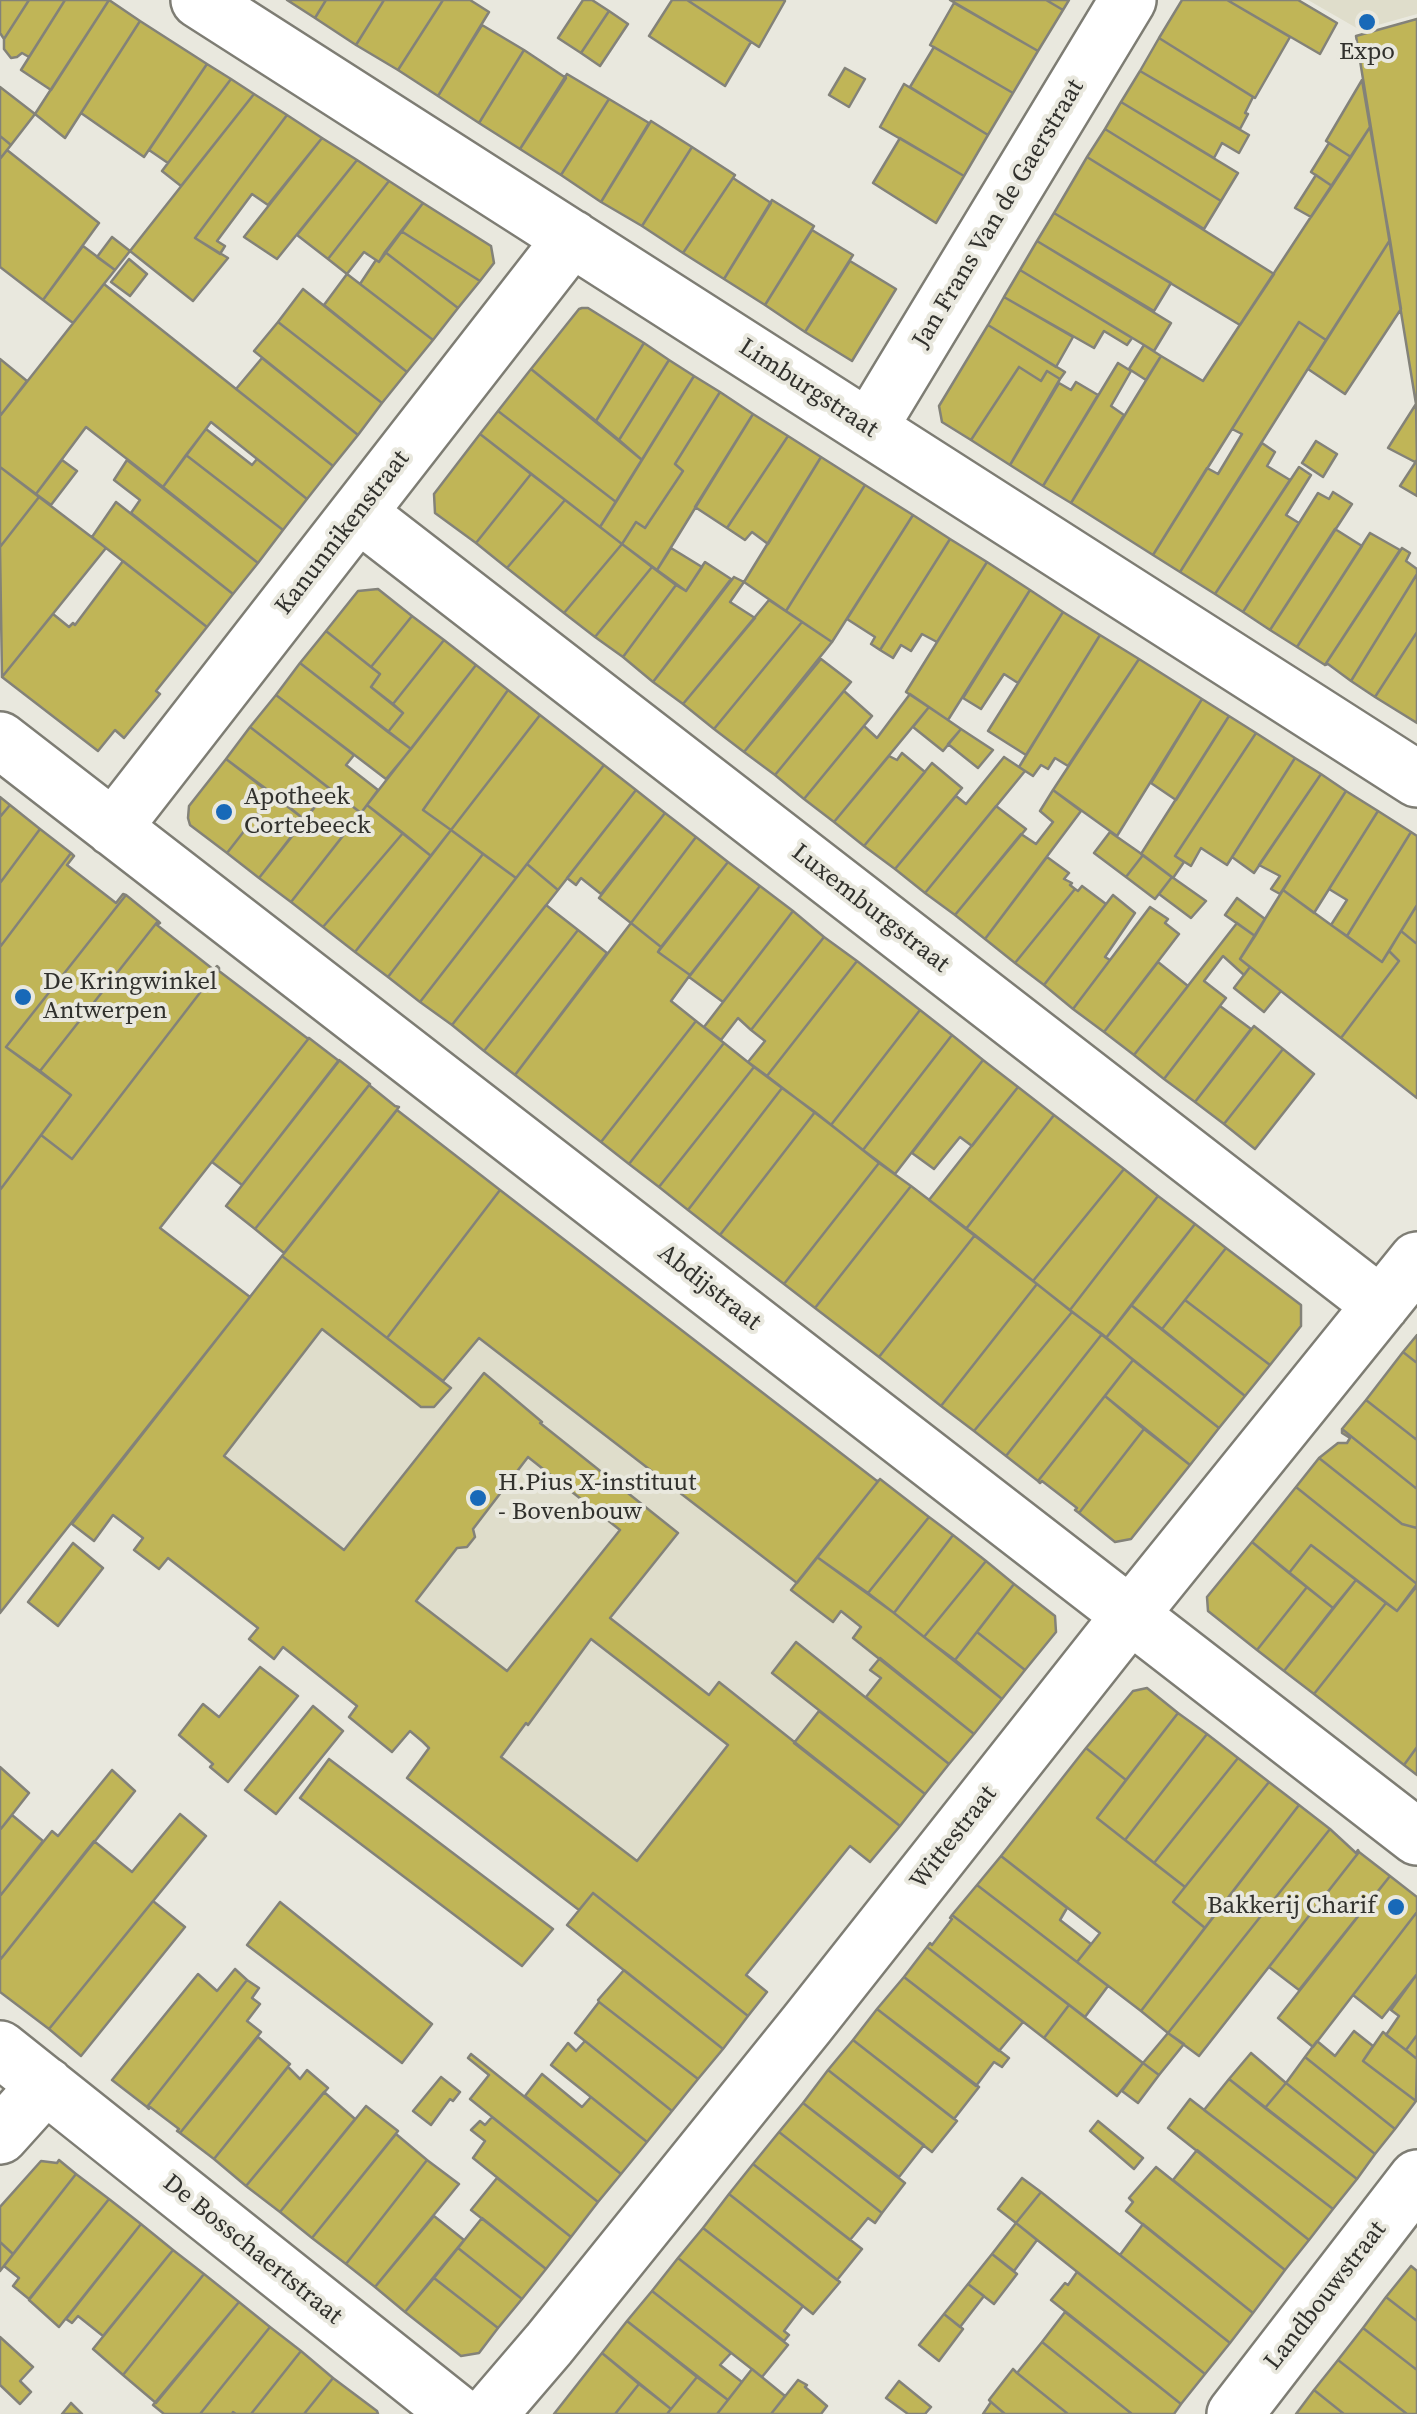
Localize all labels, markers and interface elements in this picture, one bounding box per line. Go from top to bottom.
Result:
marker: Expo [1356,11,1378,33]
place label: Expo [1339,38,1395,68]
street label: Jan Frans Van de Gaerstraat [907,74,1091,354]
street label: Limburgstraat [733,333,883,445]
street label: Kanunnikenstraat [270,445,416,621]
place label: Apotheek Cortebeeck [244,783,371,842]
marker: Apotheek Cortebeeck [213,801,235,823]
street label: Luxemburgstraat [785,838,955,980]
place label: De Kringwinkel Antwerpen [43,968,217,1027]
marker: De Kringwinkel Antwerpen [12,986,34,1008]
street label: Abdijstraat [652,1238,766,1338]
place label: H.Pius X-instituut - Bovenbouw [498,1469,696,1528]
marker: H.Pius X-instituut - Bovenbouw [467,1487,489,1509]
street label: Wittestraat [904,1780,1004,1896]
place label: Bakkerij Charif [1207,1892,1376,1922]
marker: Bakkerij Charif [1385,1896,1407,1918]
street label: De Bosschaertstraat [156,2169,348,2331]
street label: Landbouwstraat [1259,2216,1393,2376]

